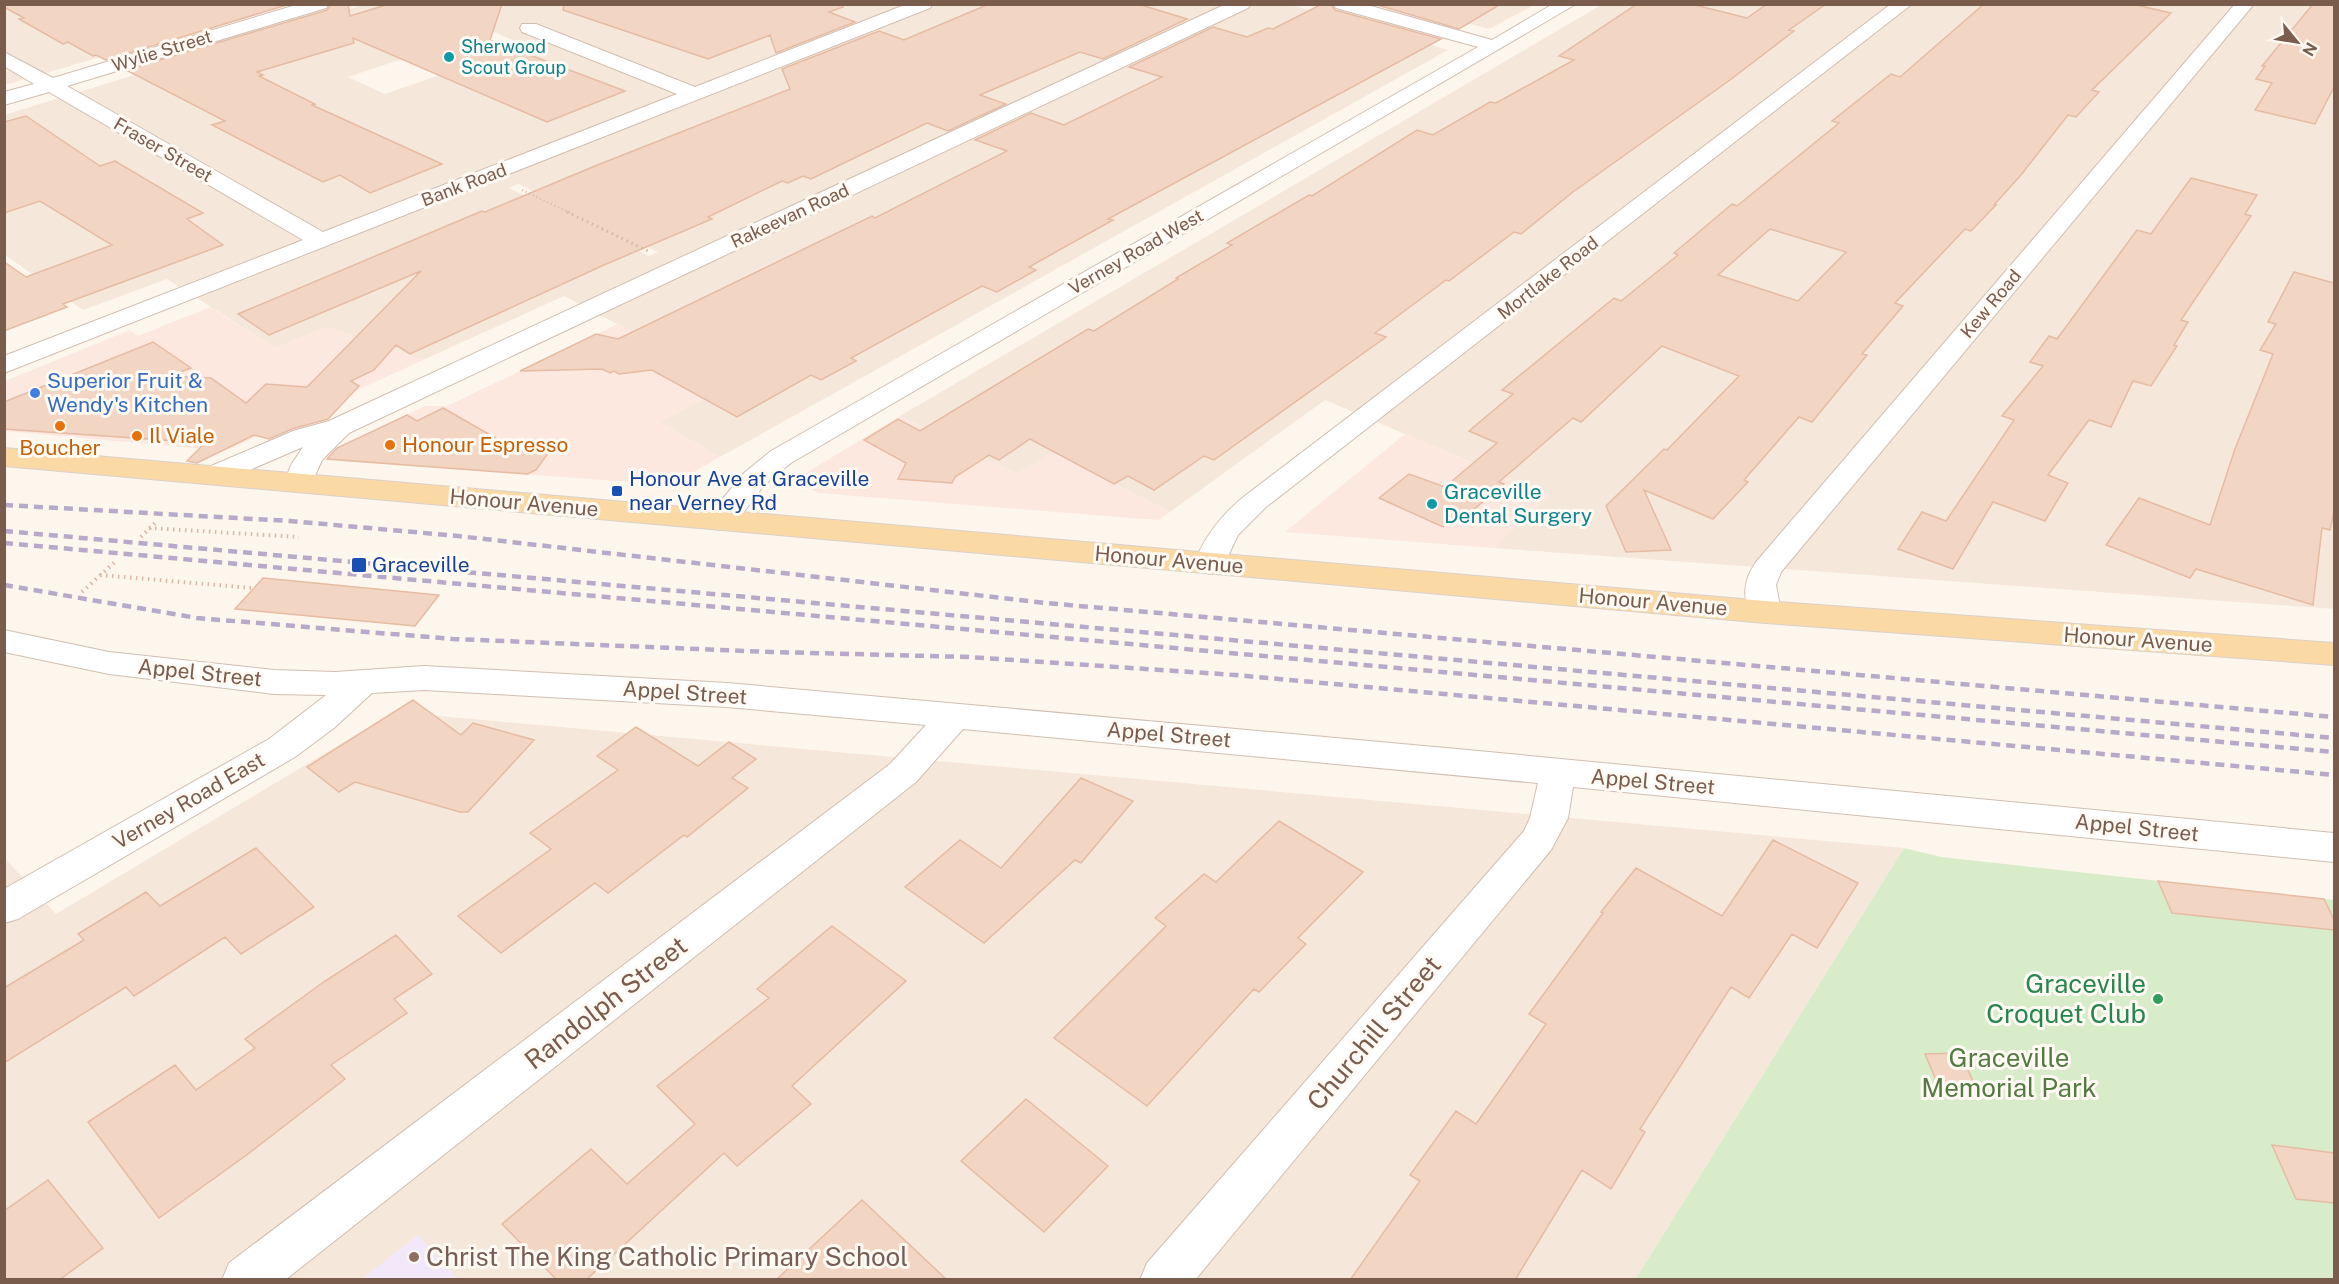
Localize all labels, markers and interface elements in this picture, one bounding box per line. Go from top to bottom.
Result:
north arrow [2267,12,2327,72]
street label: Wylie Street [109,25,214,76]
place label: Sherwood Scout Group [461,36,566,78]
text: N [2298,39,2321,59]
marker: Sherwood Scout Group [442,50,456,64]
street label: Fraser Street [110,113,216,186]
street label: Bank Road [418,159,509,210]
street label: Rakeevan Road [727,179,852,252]
street label: Verney Road West [1065,204,1207,299]
street label: Mortlake Road [1493,232,1602,323]
street label: Kew Road [1956,265,2025,342]
place label: Superior Fruit & Wendy's Kitchen [47,368,208,417]
marker: Superior Fruit & Wendy's Kitchen [28,386,42,400]
marker: Boucher [53,419,67,433]
place label: Il Viale [149,423,215,448]
marker: Il Viale [130,429,144,443]
place label: Honour Espresso [402,432,568,457]
place label: Boucher [19,435,101,460]
marker: Honour Espresso [383,438,397,452]
place label: Honour Ave at Graceville near Verney Rd [629,466,869,515]
place label: Graceville Dental Surgery [1444,479,1592,528]
street label: Honour Avenue [448,484,600,521]
marker: Honour Ave at Graceville near Verney Rd [610,484,624,498]
marker: Graceville Dental Surgery [1425,497,1439,511]
street label: Honour Avenue [1093,541,1245,578]
place label: Graceville [372,552,470,577]
marker: Graceville [350,556,368,574]
street label: Honour Avenue [1577,583,1729,620]
street label: Honour Avenue [2063,622,2213,657]
street label: Appel Street [137,654,263,691]
street label: Appel Street [622,676,748,709]
street label: Appel Street [1106,717,1232,752]
street label: Verney Road East [108,747,269,854]
street label: Appel Street [1590,764,1716,799]
street label: Appel Street [2074,809,2200,846]
street label: Randolph Street [518,930,693,1076]
street label: Churchill Street [1300,949,1447,1116]
place label: Graceville Croquet Club [1986,968,2146,1029]
marker: Graceville Croquet Club [2151,992,2165,1006]
park label: Graceville Memorial Park [1921,1042,2097,1103]
place label: Christ The King Catholic Primary School [426,1241,908,1272]
marker: Christ The King Catholic Primary School [407,1250,421,1264]

